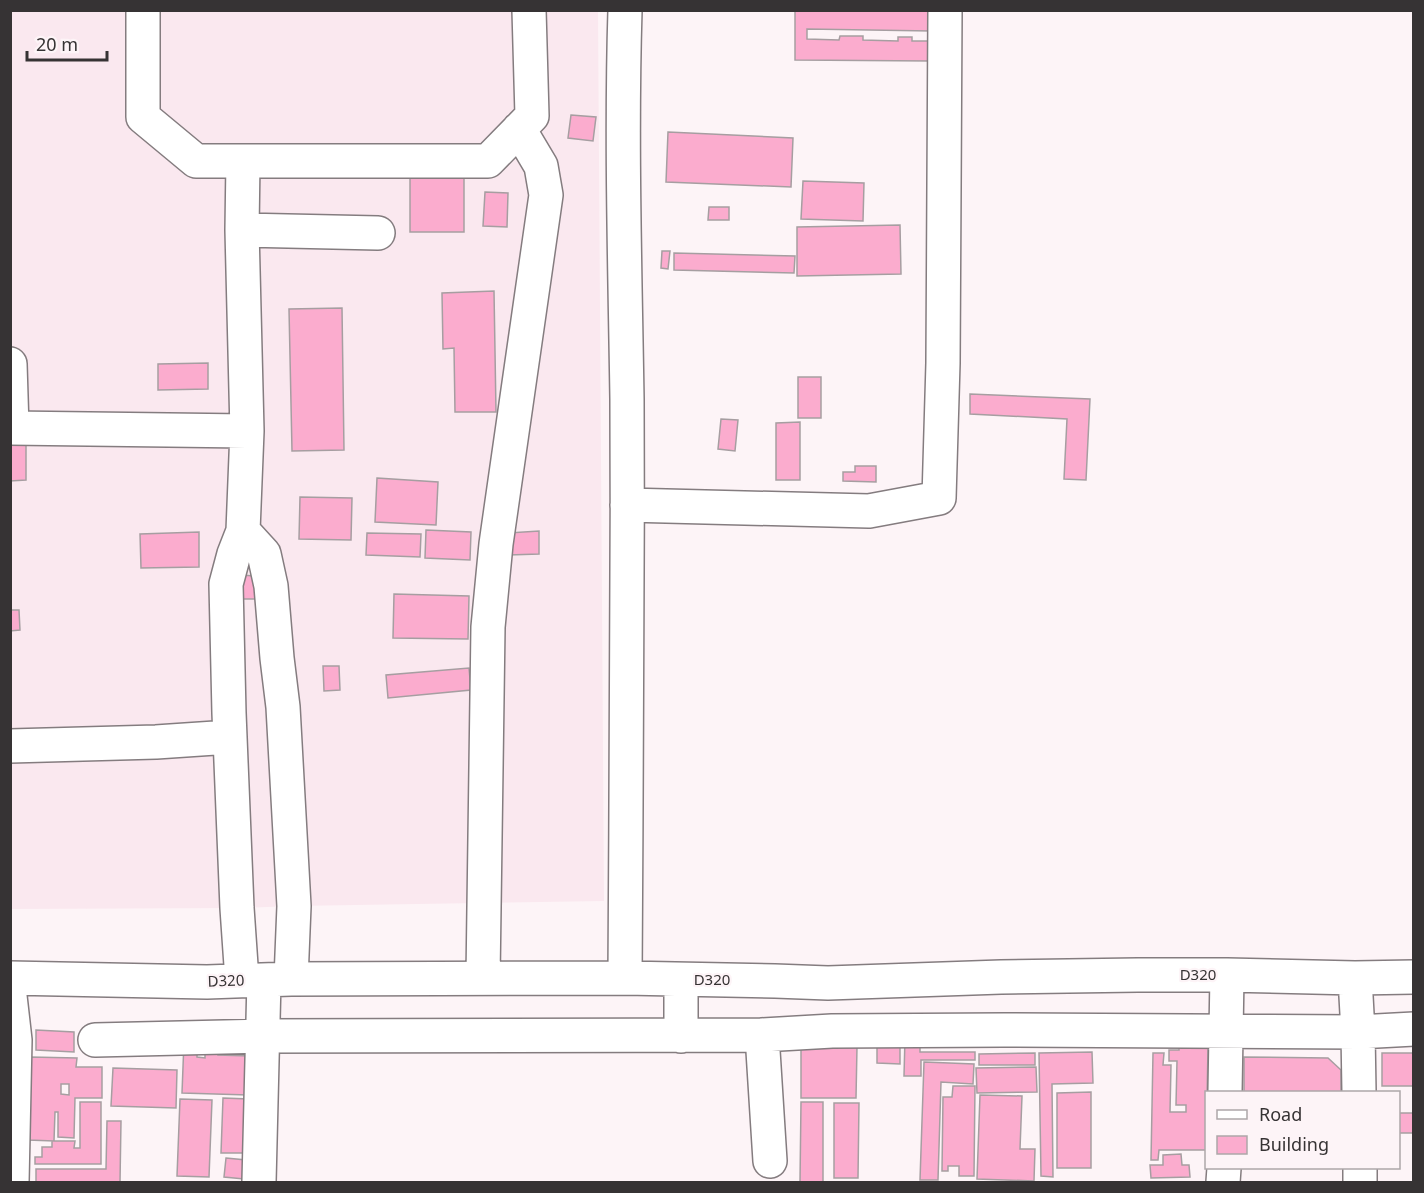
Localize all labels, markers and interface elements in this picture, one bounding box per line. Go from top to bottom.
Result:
scale bar [27,24,106,62]
text: 20 m [36,32,78,56]
street label: D320 [1180,964,1216,984]
street label: D320 [207,969,245,991]
street label: D320 [694,969,730,989]
legend [1205,1091,1400,1169]
text: Road [1259,1102,1302,1126]
text: Building [1259,1132,1329,1156]

